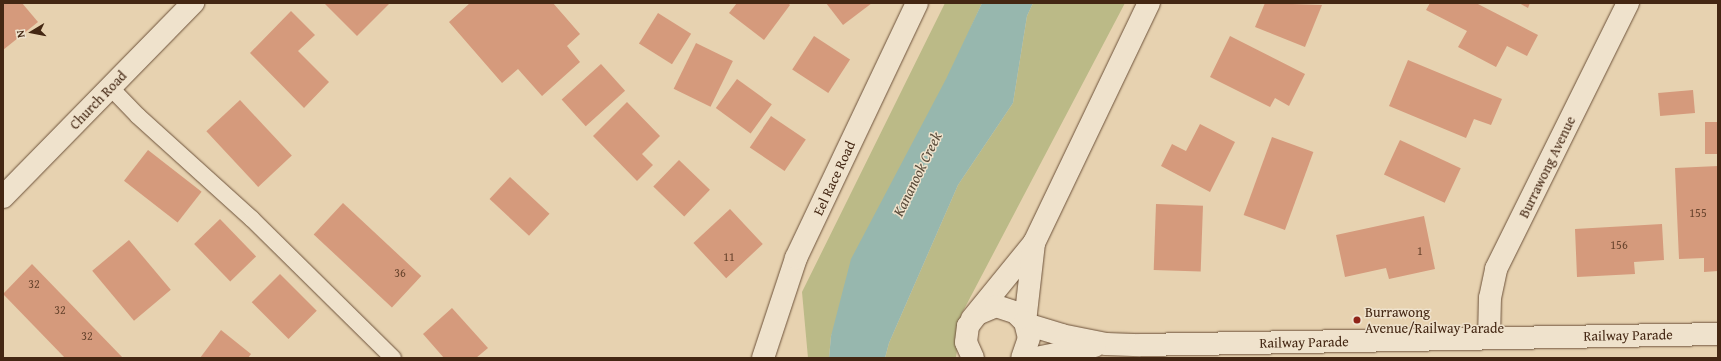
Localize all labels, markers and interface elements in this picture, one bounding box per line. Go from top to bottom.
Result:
north arrow [12,12,52,52]
text: N [12,29,29,39]
street label: Church Road [66,67,130,133]
street label: Burrawong Avenue [1515,113,1579,221]
water label: Kananook Creek [889,129,945,219]
street label: Eel Race Road [809,138,859,218]
house number: 155 [1689,206,1707,220]
house number: 156 [1610,238,1628,252]
house number: 1 [1417,244,1423,258]
house number: 11 [723,250,735,264]
house number: 36 [394,266,406,280]
house number: 32 [28,277,40,291]
house number: 32 [54,303,66,317]
place label: Burrawong Avenue/Railway Parade [1365,304,1504,336]
marker: Burrawong Avenue/Railway Parade [1352,315,1362,325]
street label: Railway Parade [1583,326,1673,344]
house number: 32 [81,329,93,343]
street label: Railway Parade [1259,333,1349,351]

